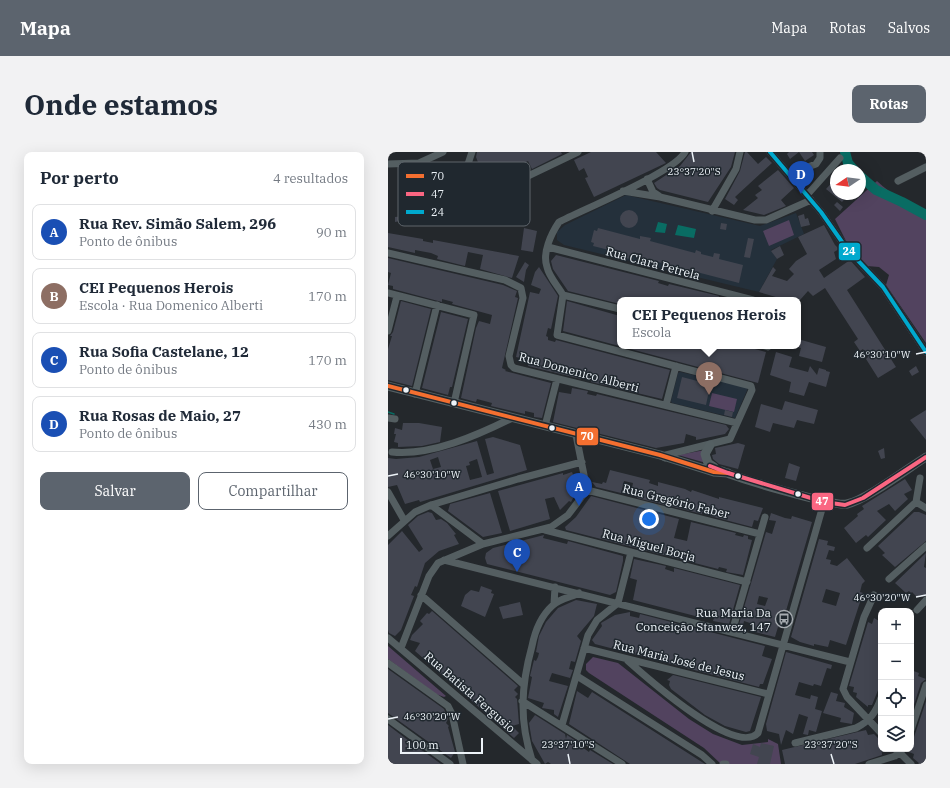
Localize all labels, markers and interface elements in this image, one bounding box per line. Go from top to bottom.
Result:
text: Mapa [20,16,71,40]
text: Mapa [771,19,807,37]
text: Rotas [829,19,866,37]
text: Salvos [888,19,930,37]
button: Rotas [852,85,926,123]
text: Onde estamos [24,86,218,123]
pin: D [788,161,814,194]
legend [398,162,530,226]
north arrow [830,164,866,200]
text: 23°37'20"S [667,165,721,178]
text: Por perto [40,167,119,189]
text: 70 [431,169,445,183]
text: 4 resultados [273,170,348,187]
text: 47 [431,187,444,201]
text: 24 [431,205,445,219]
text: Rua Rev. Simão Salem, 296 [79,214,276,233]
text: A [49,224,59,241]
text: 90 m [316,224,347,241]
text: Ponto de ônibus [79,233,177,250]
line badge: 24 [838,242,861,261]
street label: Rua Clara Petrela [604,243,702,283]
text: 24 [842,244,856,258]
text: CEI Pequenos Herois [79,278,233,297]
text: B [49,288,59,305]
text: 170 m [308,288,347,305]
text: Escola · Rua Domenico Alberti [79,297,263,314]
popup [617,297,801,349]
text: CEI Pequenos Herois [632,305,786,324]
text: Escola [632,324,671,341]
text: Rua Sofia Castelane, 12 [79,342,249,361]
text: 46°30'10"W [853,348,911,361]
street label: Rua Domenico Alberti [517,349,641,395]
text: C [50,352,58,369]
text: 170 m [308,352,347,369]
text: Ponto de ônibus [79,361,177,378]
pin: B [696,362,722,395]
unlabelled marker [401,385,411,395]
unlabelled marker [449,398,459,408]
text: Rua Rosas de Maio, 27 [79,406,241,425]
text: D [49,416,59,433]
text: 430 m [308,416,347,433]
unlabelled marker [547,423,557,433]
text: Ponto de ônibus [79,425,177,442]
line badge: 70 [576,427,599,446]
text: 70 [580,429,594,443]
text: 46°30'10"W [403,468,461,481]
unlabelled marker [733,471,743,481]
button: Salvar [40,472,190,510]
button: Compartilhar [198,472,348,510]
pin: A [566,473,592,506]
street label: Rua Gregório Faber [621,480,732,522]
unlabelled marker [793,489,803,499]
line badge: 47 [811,492,834,511]
text: 47 [815,494,829,508]
your location [639,509,659,529]
street label: Rua Miguel Borja [601,525,698,565]
pin: C [504,539,530,572]
text: 46°30'20"W [853,591,911,604]
place label: Rua Maria Da Conceição Stanwez, 147 [636,605,771,634]
map controls [878,608,914,752]
button: + [878,608,914,644]
bus stop icon: Rua Maria Da Conceição Stanwez, 147 [774,609,794,629]
street label: Rua Maria José de Jesus [612,636,746,684]
button: − [878,644,914,680]
street label: Rua Batista Fergusio [421,648,519,736]
button: locate [878,680,914,716]
text: 46°30'20"W [403,710,461,723]
button: layers [878,716,914,752]
scale bar [400,736,483,755]
text: 100 m [406,738,439,752]
text: 23°37'10"S [541,738,595,751]
text: 23°37'20"S [804,738,858,751]

